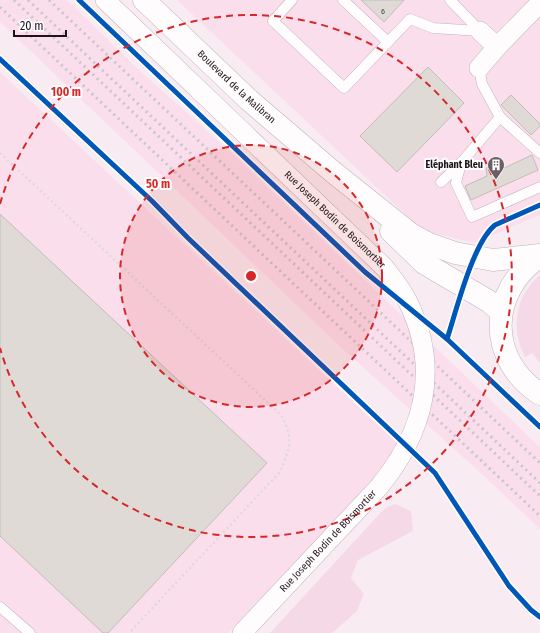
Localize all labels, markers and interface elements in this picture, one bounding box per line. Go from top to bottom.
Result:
house number: 6 [381,7,385,16]
scale bar [14,12,66,38]
text: 20 m [20,19,44,33]
street label: Boulevard de la Malibran [195,48,278,126]
text: 100 m [51,85,81,99]
building icon: Eléphant Bleu [486,155,506,180]
place label: Eléphant Bleu [426,158,483,171]
street label: Rue Joseph Bodin de Boismortier [282,169,388,271]
text: 50 m [146,177,170,191]
centre of rings [244,269,258,283]
street label: Rue Joseph Bodin de Boismortier [277,487,379,595]

